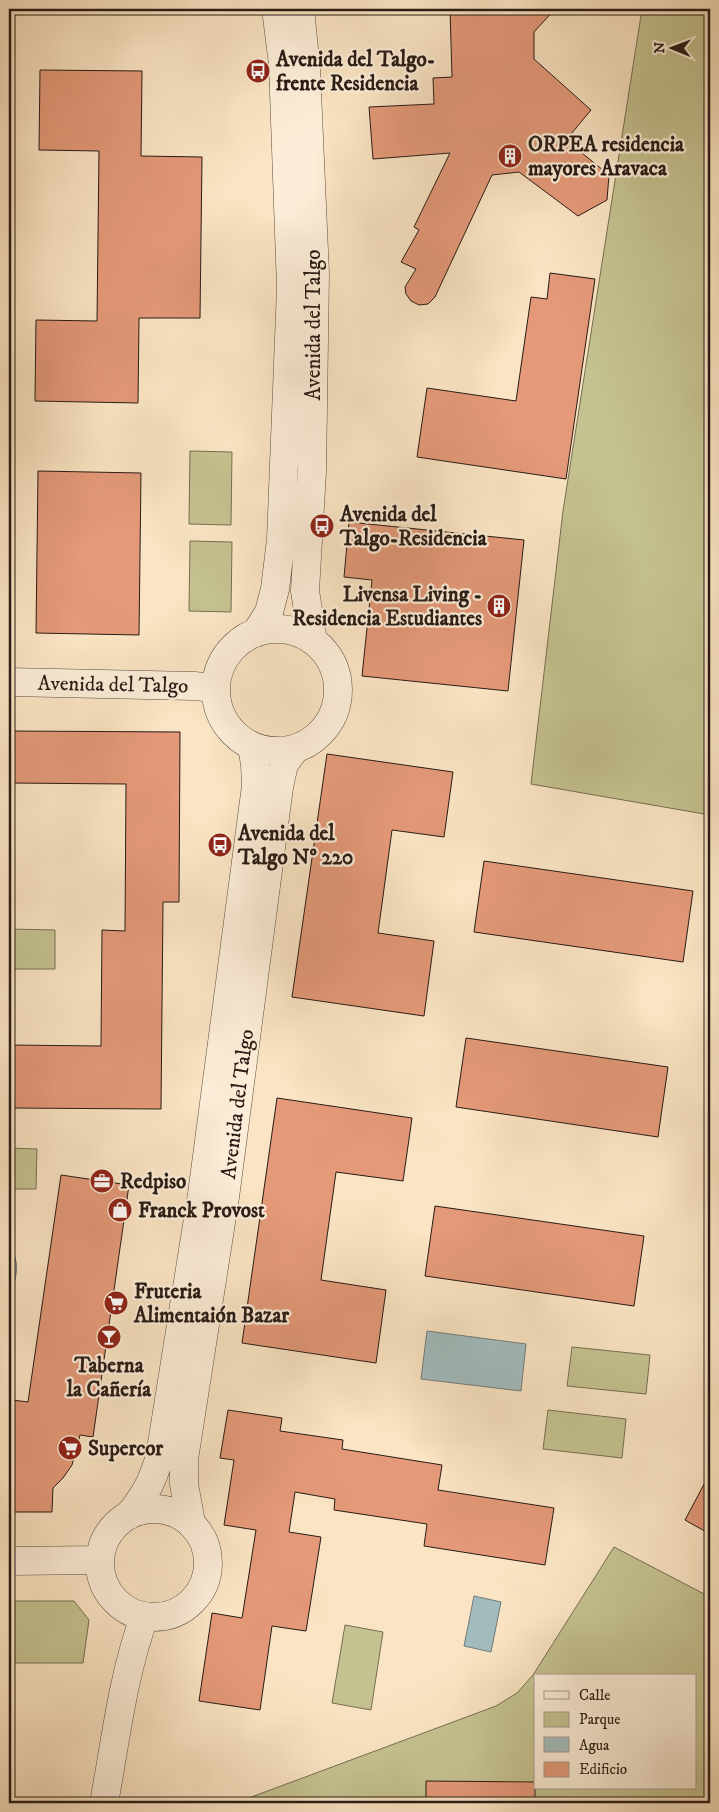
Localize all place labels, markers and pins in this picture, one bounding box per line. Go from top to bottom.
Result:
place label: Avenida del Talgo- frente Residencia [275,47,435,97]
bus stop icon: Avenida del Talgo- frente Residencia [245,58,271,84]
place label: ORPEA residencia mayores Aravaca [528,132,685,182]
building icon: ORPEA residencia mayores Aravaca [497,143,523,169]
place label: Avenida del Talgo-Residencia [339,502,488,552]
bus stop icon: Avenida del Talgo-Residencia [309,513,335,539]
place label: Livensa Living - Residencia Estudiantes [292,582,482,632]
building icon: Livensa Living - Residencia Estudiantes [486,593,512,619]
place label: Avenida del Talgo Nº 220 [237,821,353,871]
bus stop icon: Avenida del Talgo Nº 220 [207,832,233,858]
office icon: Redpiso [89,1168,115,1194]
place label: Redpiso [120,1169,186,1195]
shop icon: Franck Provost [107,1197,133,1223]
place label: Franck Provost [138,1198,265,1224]
place label: Fruteria Alimentaión Bazar [133,1279,290,1329]
supermarket icon: Fruteria Alimentaión Bazar [103,1290,129,1316]
bar icon: Taberna la Cañería [96,1324,122,1350]
place label: Taberna la Cañería [66,1353,152,1403]
supermarket icon: Supercor [57,1435,83,1461]
place label: Supercor [88,1436,164,1462]

